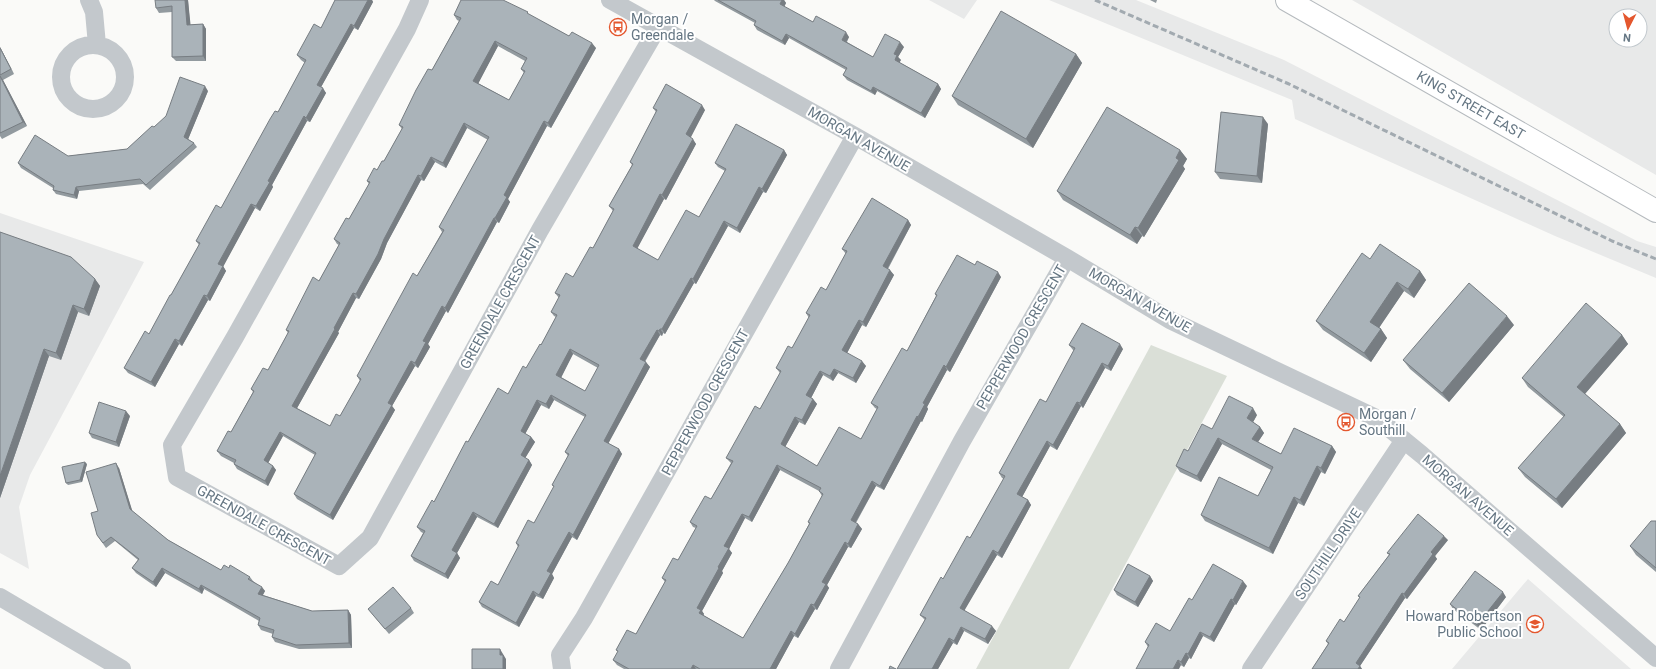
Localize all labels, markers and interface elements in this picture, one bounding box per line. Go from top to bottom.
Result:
north arrow [1608,8,1648,48]
place label: Morgan / Greendale [631,11,694,43]
bus stop icon: Morgan / Greendale [608,17,628,37]
text: N [1622,31,1632,44]
street label: KING STREET EAST [1414,68,1528,143]
street label: MORGAN AVENUE [805,103,913,175]
street label: GREENDALE CRESCENT [457,232,544,372]
street label: PEPPERWOOD CRESCENT [973,261,1069,412]
street label: MORGAN AVENUE [1086,264,1194,336]
street label: PEPPERWOOD CRESCENT [658,326,752,478]
place label: Morgan / Southill [1359,406,1417,438]
bus stop icon: Morgan / Southill [1336,412,1356,432]
street label: MORGAN AVENUE [1419,451,1517,539]
street label: GREENDALE CRESCENT [194,482,334,569]
street label: SOUTHILL DRIVE [1292,505,1364,603]
place label: Howard Robertson Public School [1405,608,1522,640]
school or university icon: Howard Robertson Public School [1525,614,1545,634]

